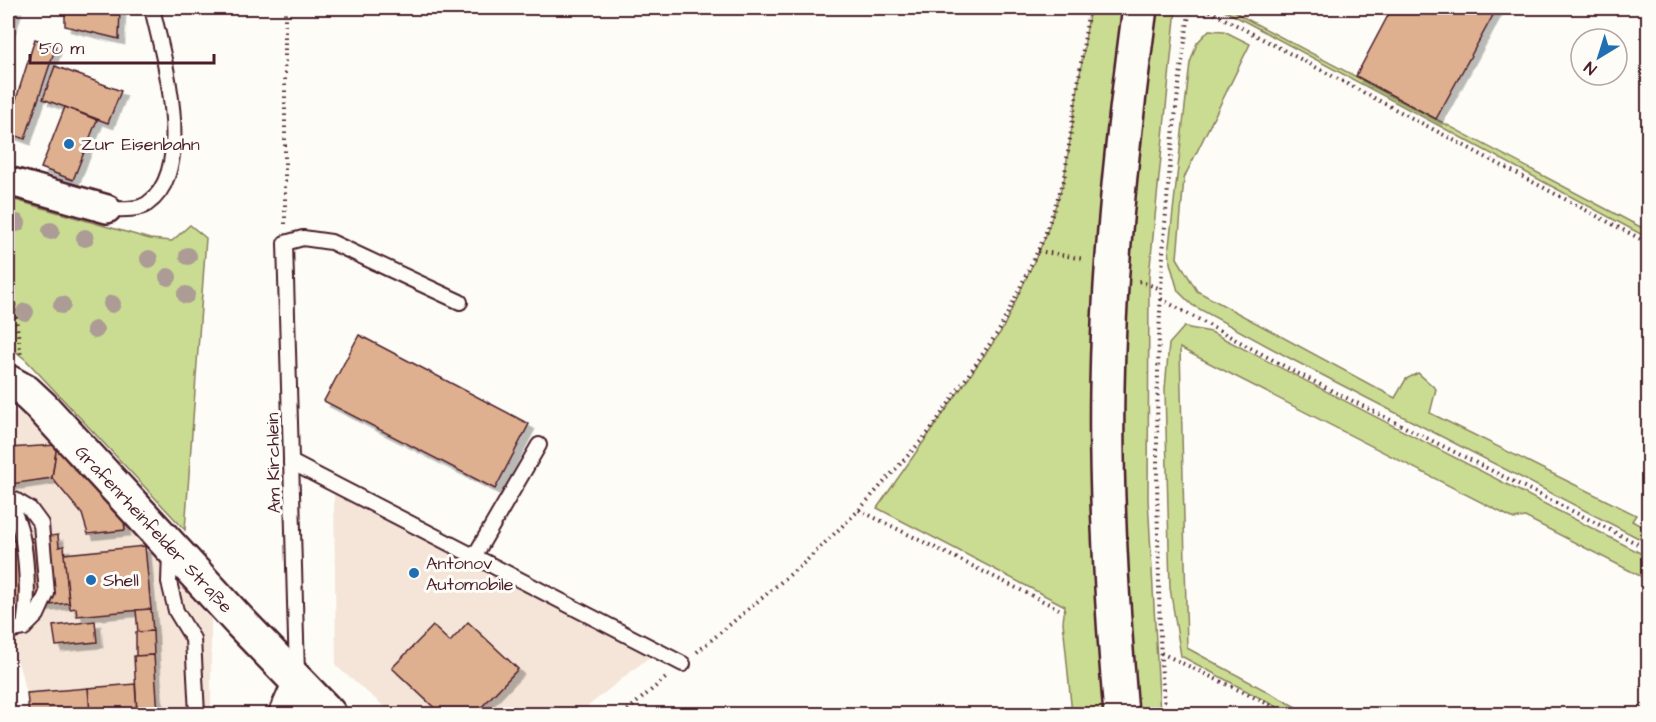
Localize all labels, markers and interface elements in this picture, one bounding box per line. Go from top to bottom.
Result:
scale bar [30,27,214,65]
north arrow [1569,27,1629,87]
text: 50 m [39,36,84,61]
text: N [1580,56,1601,80]
place label: Zur Eisenbahn [81,132,200,157]
marker: Zur Eisenbahn [62,137,76,151]
street label: Am Kirchlein [260,412,287,514]
street label: Grafenrheinfelder Straße [69,440,238,619]
place label: Antonov Automobile [426,551,514,597]
marker: Antonov Automobile [407,566,421,580]
place label: Shell [103,568,139,593]
marker: Shell [84,573,98,587]

